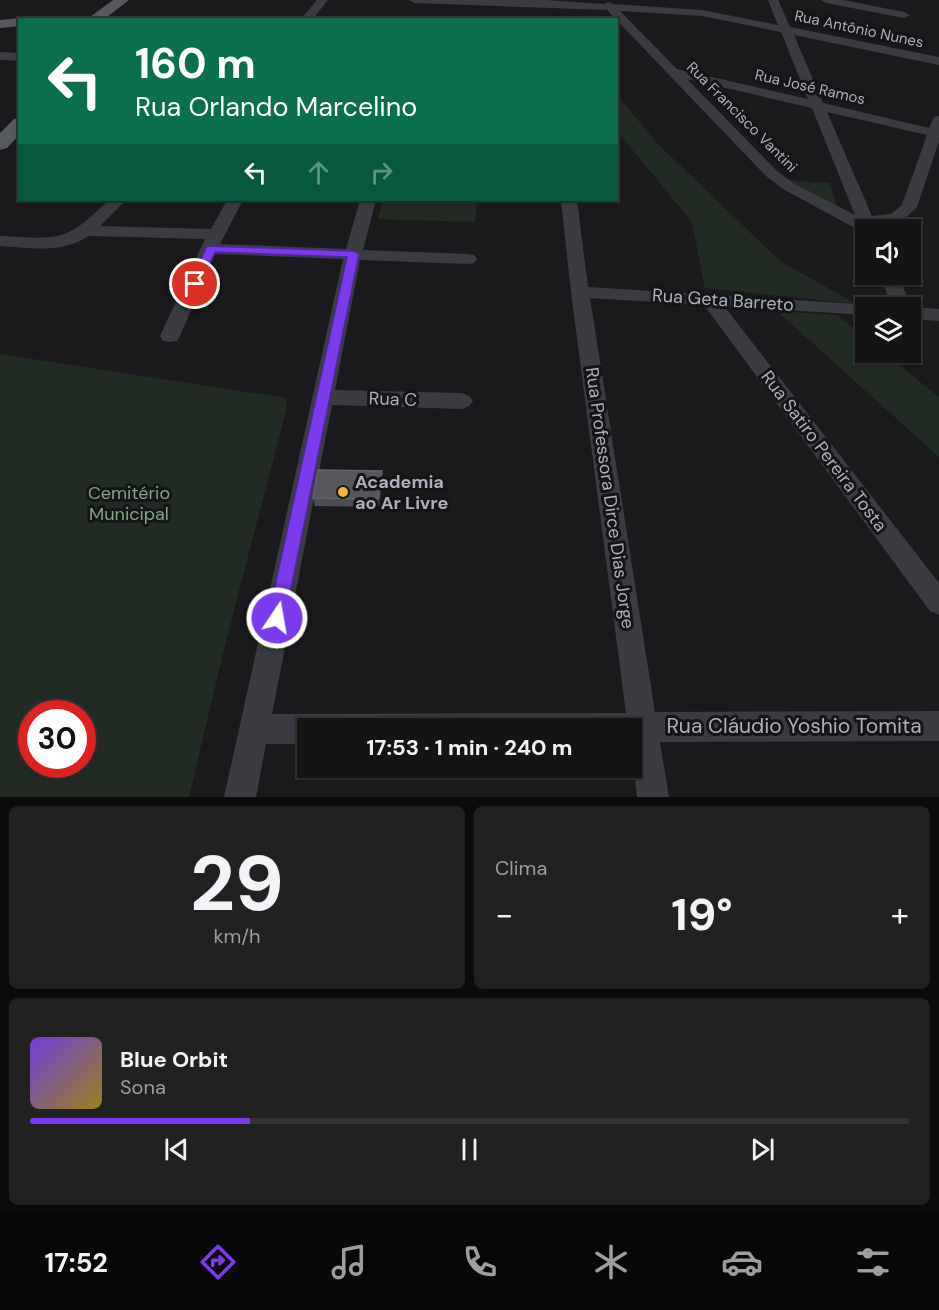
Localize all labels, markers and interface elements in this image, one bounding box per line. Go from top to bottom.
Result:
street label: Rua Antônio Nunes [793,6,925,52]
text: 160 m [135,36,256,91]
icon: left [36,42,114,120]
street label: Rua Francisco Vantini [682,57,802,177]
street label: Rua José Ramos [753,65,867,109]
text: Rua Orlando Marcelino [135,89,417,124]
icon: left [239,156,272,189]
icon: ahead [302,156,335,189]
icon: right [365,156,398,189]
map controls [855,219,921,363]
button: sound [855,219,921,285]
pin [169,258,220,309]
icon: arrive [178,267,211,300]
street label: Rua Geta Barreto [651,283,795,317]
button: layers [855,297,921,363]
street label: Rua Professora Dirce Dias Jorge [580,366,640,630]
street label: Rua Satiro Pereira Tosta [756,366,892,536]
street label: Rua C [368,386,418,412]
place label: Academia ao Ar Livre [355,470,448,515]
park label: Cemitério Municipal [88,481,170,526]
marker: Academia ao Ar Livre [336,485,350,499]
position arrow [245,586,309,650]
speed limit sign: 30 [18,700,96,778]
street label: Rua Cláudio Yoshio Tomita [666,712,922,740]
text: 17:53 · 1 min · 240 m [367,733,572,762]
text: 29 [190,833,284,934]
text: Clima [495,855,547,881]
text: 19° [671,885,733,944]
text: − [495,893,513,936]
text: + [891,893,909,936]
text: km/h [213,923,261,949]
text: Blue Orbit [120,1045,228,1074]
text: Sona [120,1074,166,1100]
icon: previous [160,1133,193,1166]
icon: pause [453,1133,486,1166]
icon: next [746,1133,779,1166]
icon: directions [197,1241,239,1283]
icon: music [328,1241,370,1283]
icon: phone [459,1241,501,1283]
icon: climate [590,1241,632,1283]
icon: car [721,1241,763,1283]
icon: filters [852,1241,894,1283]
text: 17:52 [45,1245,108,1280]

